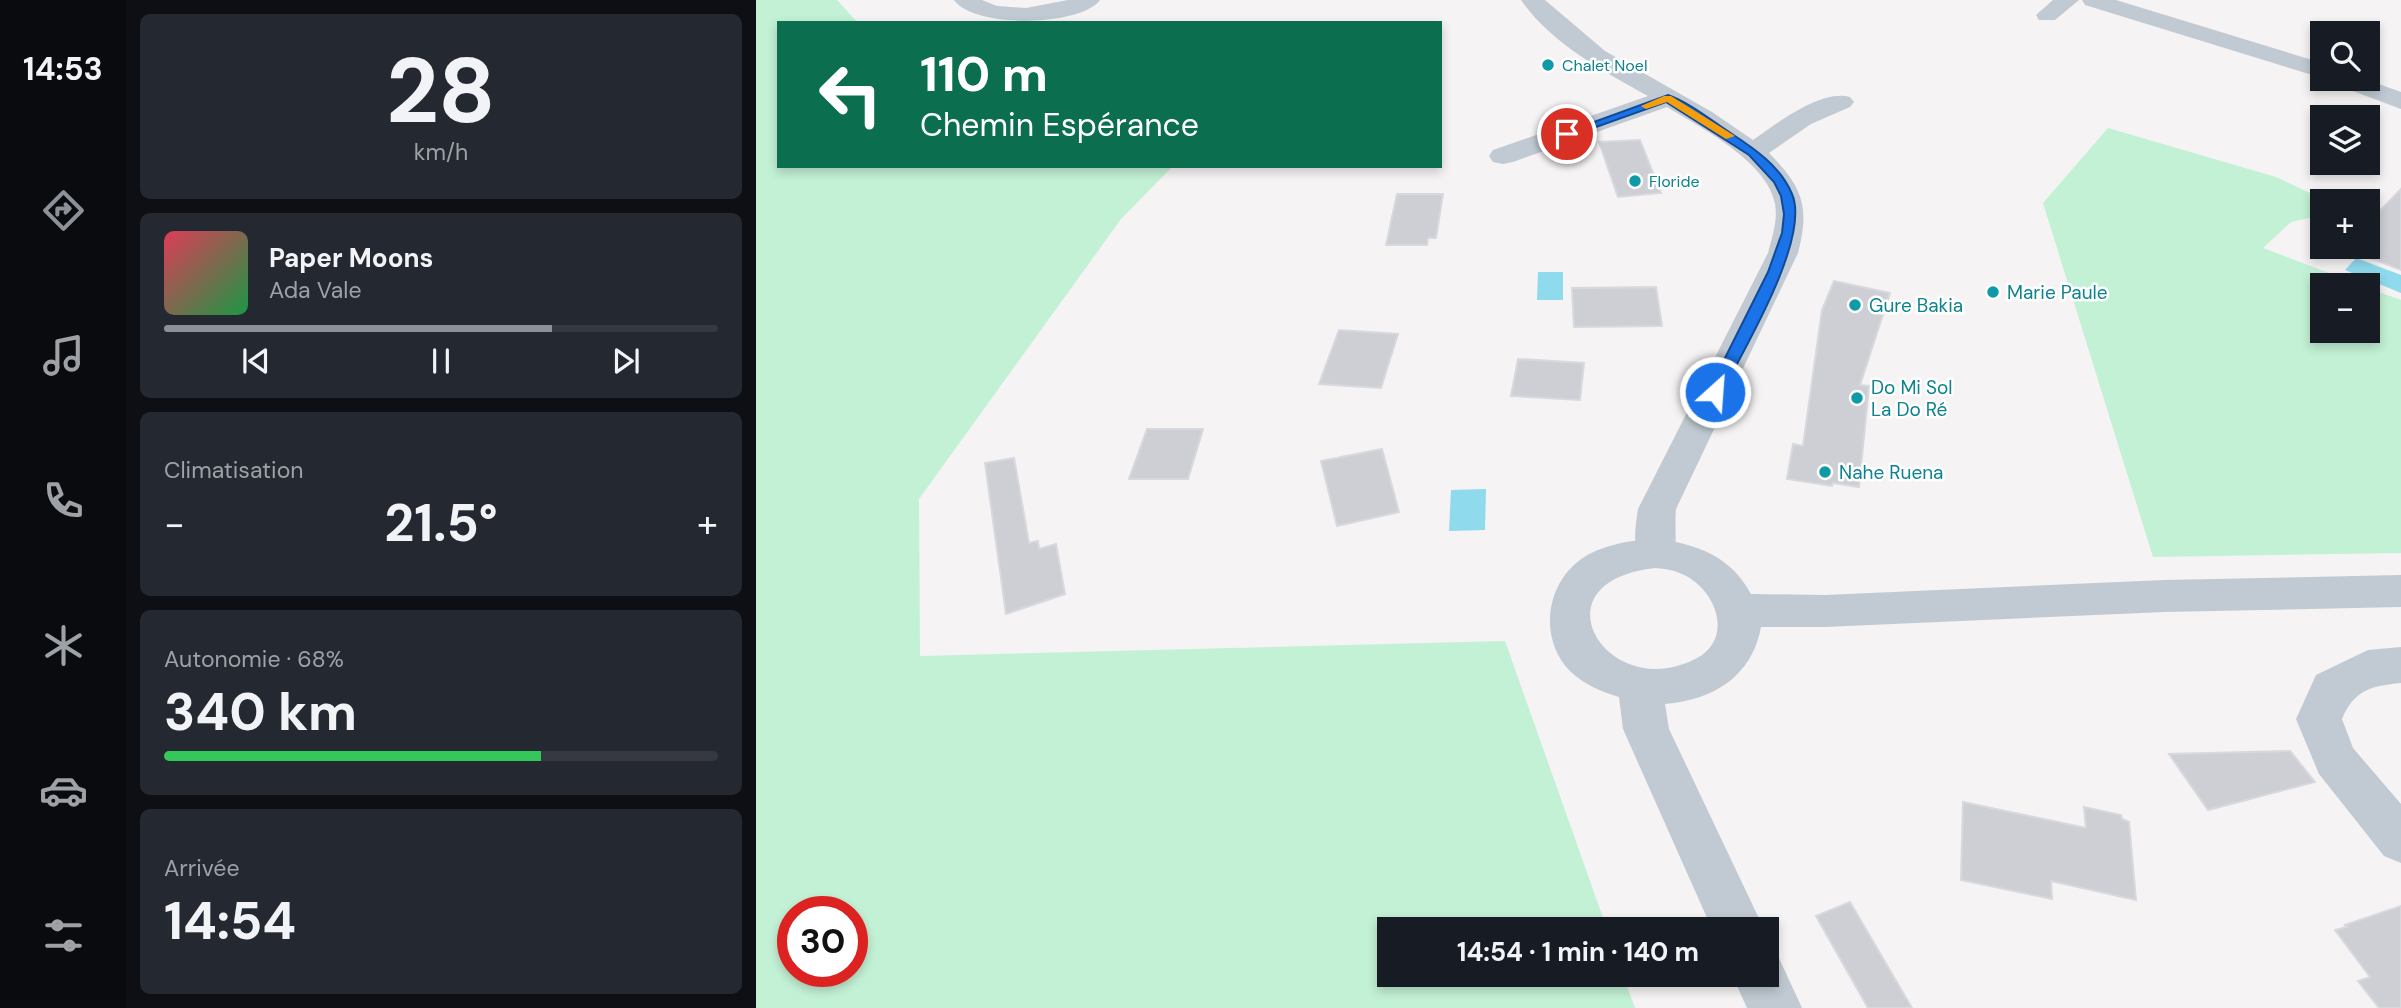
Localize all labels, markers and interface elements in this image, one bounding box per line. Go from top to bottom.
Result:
map controls [2310,21,2380,343]
button: search [2310,21,2380,91]
text: 28 [386,32,496,150]
text: 110 m [920,42,1048,106]
text: 14:53 [23,48,103,90]
icon: left [805,49,896,140]
place label: Chalet Noel [1562,55,1648,76]
marker: Chalet Noel [1540,57,1556,73]
text: Chemin Espérance [920,104,1199,146]
pin [1537,104,1597,164]
button: layers [2310,105,2380,175]
icon: arrive [1548,115,1586,153]
text: km/h [414,137,468,167]
place label: Floride [1649,171,1700,192]
marker: Floride [1627,173,1643,189]
icon: directions [39,186,88,235]
button: + [2310,189,2380,259]
text: Paper Moons [269,241,433,275]
button: − [2310,273,2380,343]
text: Ada Vale [269,275,362,305]
place label: Marie Paule [2007,280,2108,305]
marker: Marie Paule [1985,284,2001,300]
place label: Gure Bakia [1869,293,1963,318]
marker: Gure Bakia [1847,297,1863,313]
icon: music [39,331,88,380]
icon: previous [237,342,275,380]
icon: pause [422,342,460,380]
icon: next [607,342,645,380]
position arrow [1678,355,1752,429]
place label: Do Mi Sol La Do Ré [1871,375,1953,422]
marker: Do Mi Sol La Do Ré [1849,390,1865,406]
text: Climatisation [164,455,303,485]
place label: Nahe Ruena [1839,460,1943,485]
marker: Nahe Ruena [1817,464,1833,480]
icon: phone [39,476,88,525]
text: 21.5° [384,489,498,557]
text: − [164,499,185,549]
text: + [697,499,718,549]
icon: climate [39,621,88,670]
text: Autonomie · 68% [164,644,344,674]
text: 340 km [164,678,357,746]
icon: car [39,766,88,815]
text: Arrivée [164,853,240,883]
text: 14:54 [164,887,296,955]
speed limit sign: 30 [777,896,868,987]
icon: filters [39,911,88,960]
text: 14:54 · 1 min · 140 m [1457,935,1699,969]

